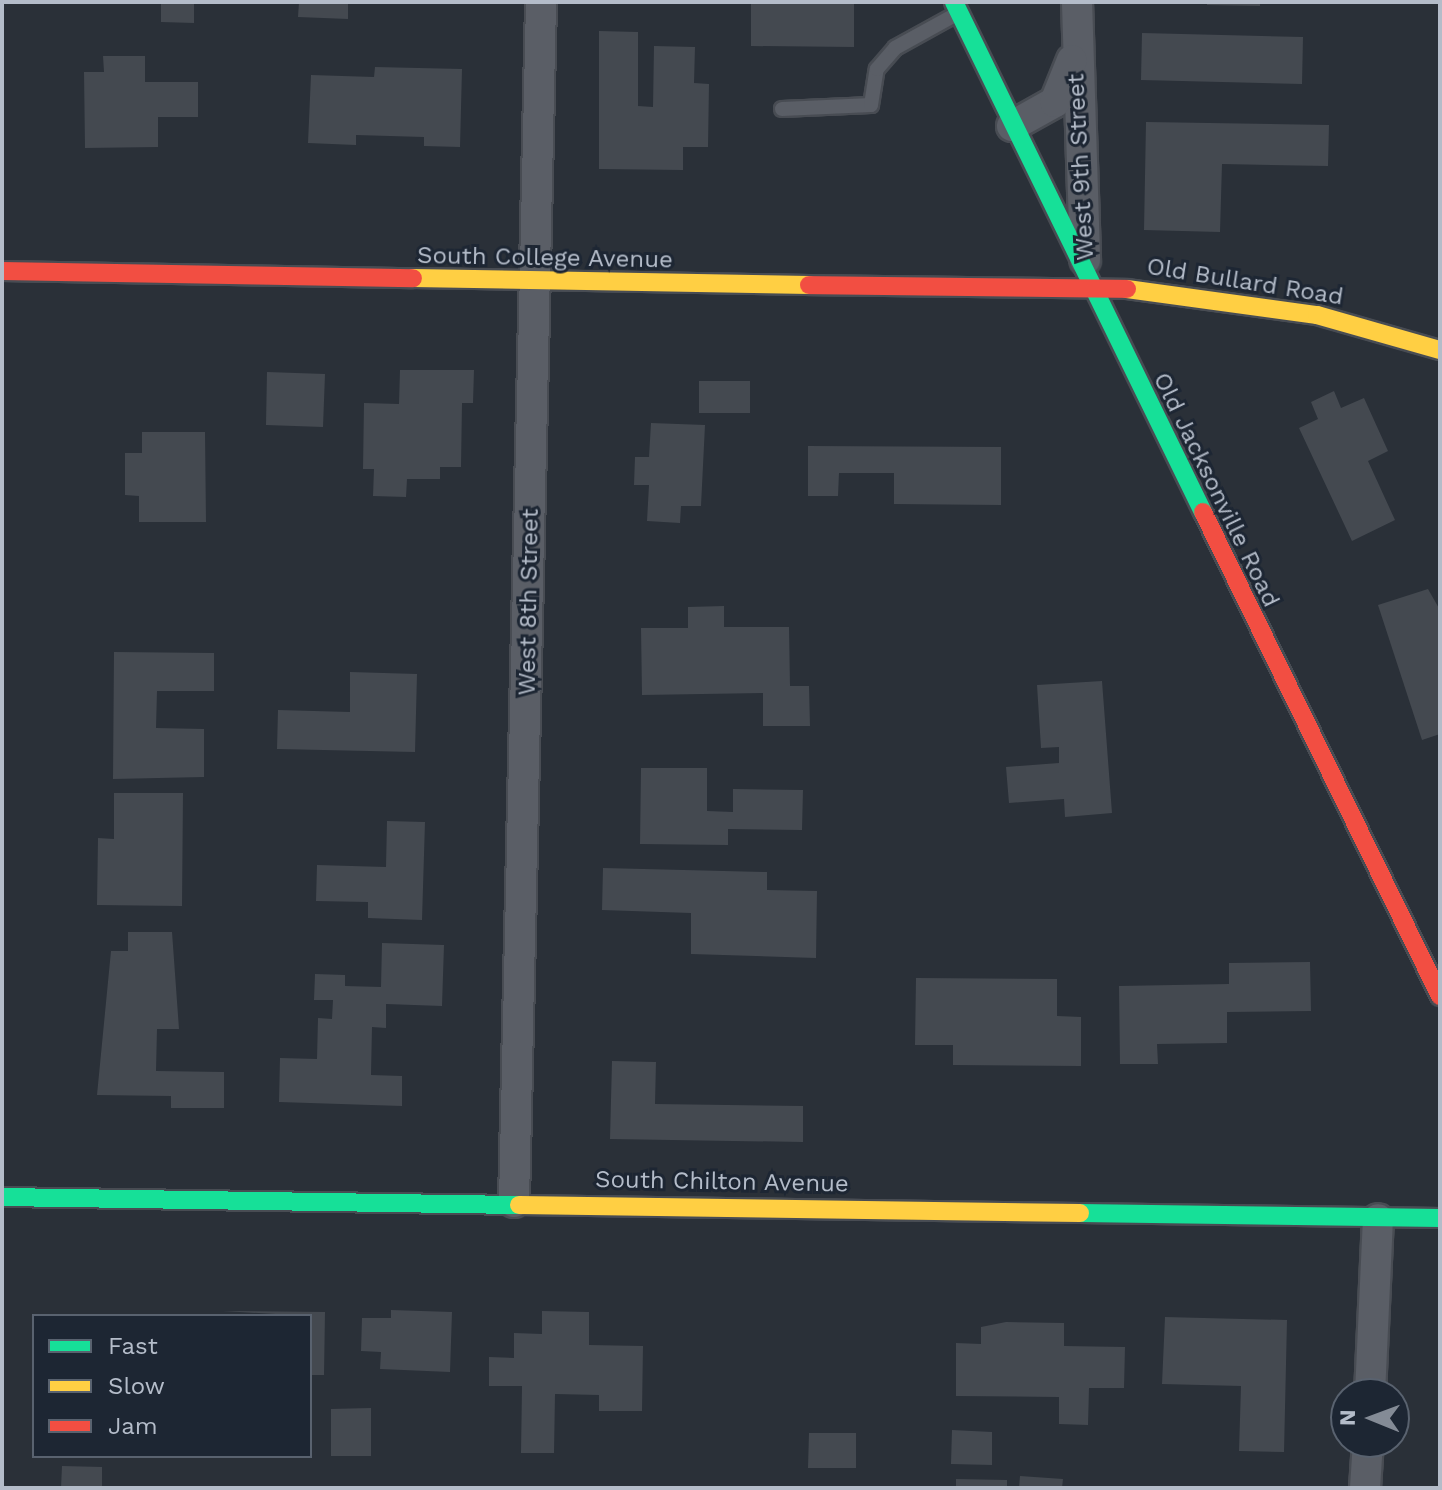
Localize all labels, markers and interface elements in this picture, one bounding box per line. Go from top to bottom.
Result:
street label: West 9th Street [1062,73,1100,261]
street label: South College Avenue [416,241,674,275]
street label: Old Bullard Road [1145,252,1345,312]
street label: Old Jacksonville Road [1147,368,1285,612]
street label: West 8th Street [513,508,545,696]
street label: South Chilton Avenue [594,1165,850,1199]
legend [32,1314,312,1458]
text: Fast [108,1332,158,1360]
text: Slow [108,1372,165,1400]
north arrow [1330,1378,1410,1458]
text: N [1335,1409,1360,1426]
text: Jam [108,1412,158,1440]

